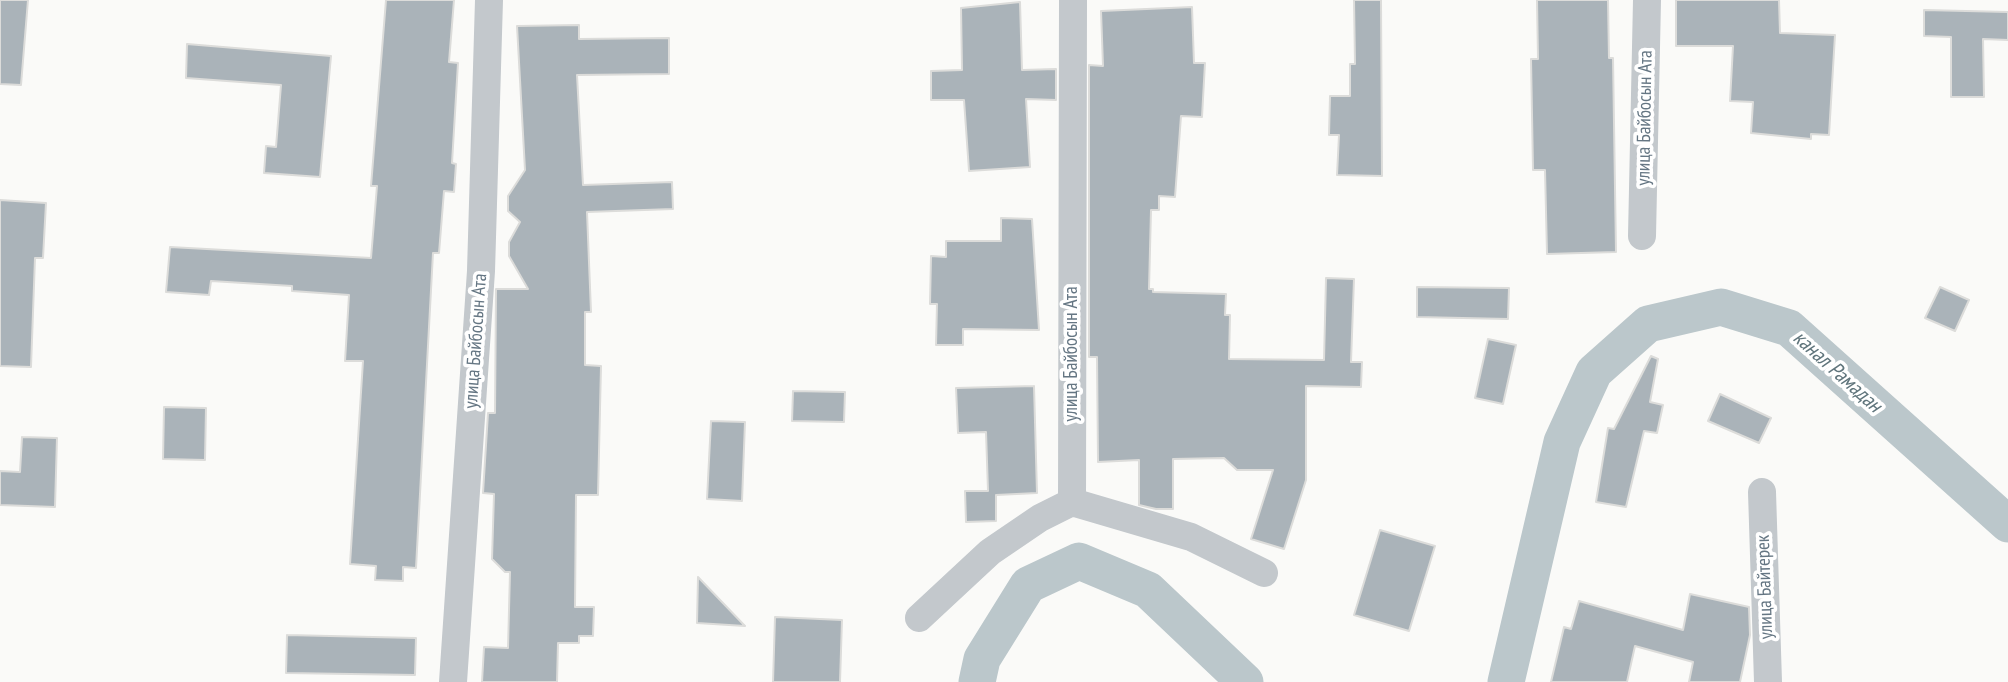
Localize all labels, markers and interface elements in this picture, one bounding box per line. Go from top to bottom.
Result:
street label: улица Байбосын Ата [1632,50,1658,186]
street label: улица Байбосын Ата [460,273,492,409]
street label: улица Байбосын Ата [1061,286,1083,422]
water label: канал Рамадан [1788,326,1886,418]
street label: улица Байтерек [1752,534,1778,640]

